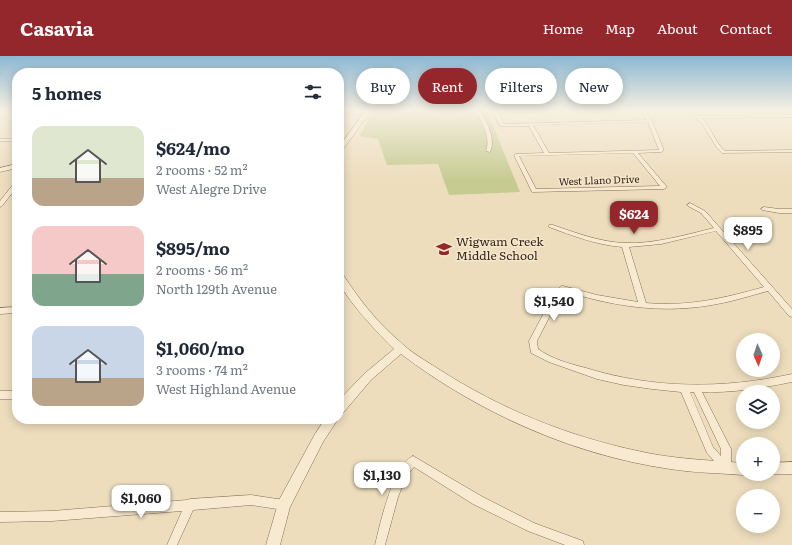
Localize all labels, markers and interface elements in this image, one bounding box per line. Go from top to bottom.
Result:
text: Casavia [20,14,94,42]
text: Home [543,18,583,38]
text: Map [605,18,635,38]
text: About [657,18,698,38]
text: Contact [720,18,772,38]
chip: Buy [356,68,410,104]
chip: Rent [418,68,477,104]
chip: Filters [485,68,557,104]
chip: New [565,68,623,104]
text: 5 homes [32,80,102,105]
icon: filters [302,81,324,103]
text: $624/mo [156,135,230,160]
icon: home [64,142,112,190]
text: 2 rooms · 52 m² [156,160,248,179]
street label: West Llano Drive [558,171,640,188]
text: West Alegre Drive [156,179,266,198]
pin: $624 [610,201,658,235]
text: $624 [619,204,649,223]
pin: $895 [724,217,772,251]
text: $895 [733,220,763,239]
place label: Wigwam Creek Middle School [456,232,544,264]
text: $895/mo [156,235,230,260]
school or university icon: Wigwam Creek Middle School [435,240,453,258]
icon: home [64,242,112,290]
text: 2 rooms · 56 m² [156,260,248,279]
text: North 129th Avenue [156,279,277,298]
pin: $1,540 [521,288,587,322]
text: $1,540 [534,291,574,310]
north arrow [736,333,780,377]
map controls [736,333,780,533]
text: $1,060/mo [156,335,245,360]
icon: home [64,342,112,390]
text: 3 rooms · 74 m² [156,360,248,379]
text: West Highland Avenue [156,379,296,398]
button: layers [736,385,780,429]
button: + [736,437,780,481]
pin: $1,130 [349,462,415,496]
text: $1,130 [363,465,401,484]
pin: $1,060 [108,485,174,519]
text: $1,060 [121,488,161,507]
button: − [736,489,780,533]

